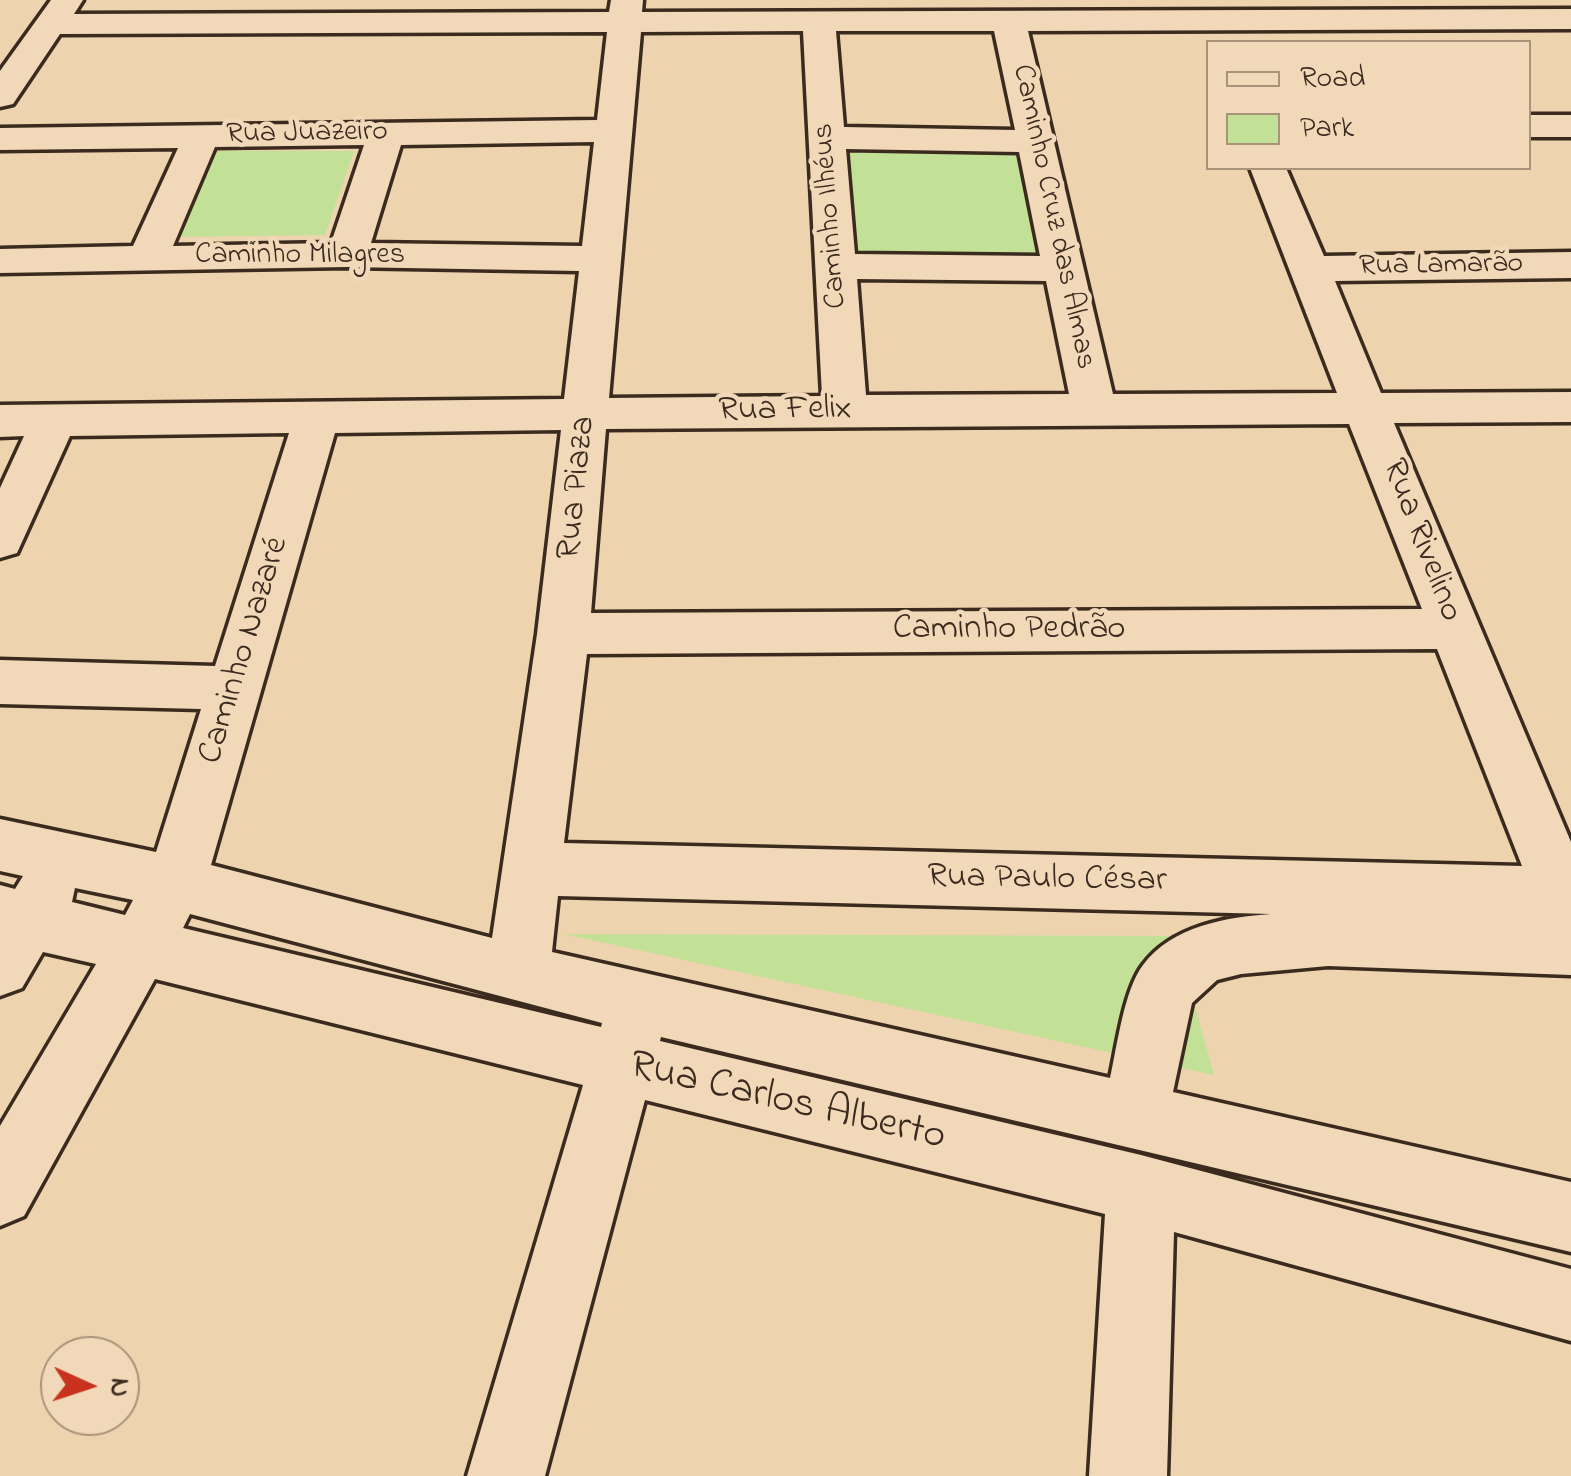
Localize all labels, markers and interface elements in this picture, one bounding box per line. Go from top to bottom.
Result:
legend [1206,40,1531,170]
text: Road [1300,57,1365,101]
street label: Caminho Cruz das Almas [1002,61,1102,373]
text: Park [1300,107,1354,151]
street label: Rua Juazeiro [226,116,388,154]
street label: Caminho Ilhéus [808,122,856,310]
street label: Caminho Milagres [195,239,405,275]
street label: Rua Lamarão [1359,248,1523,286]
street label: Rua Felix [718,390,852,434]
street label: Rua Piaza [551,414,607,562]
street label: Rua Rivelino [1370,454,1470,628]
street label: Caminho Nazaré [192,532,300,770]
street label: Caminho Pedrão [893,610,1125,652]
street label: Rua Paulo César [927,858,1167,904]
street label: Rua Carlos Alberto [624,1043,950,1165]
north arrow [40,1336,140,1436]
text: N [97,1377,139,1398]

